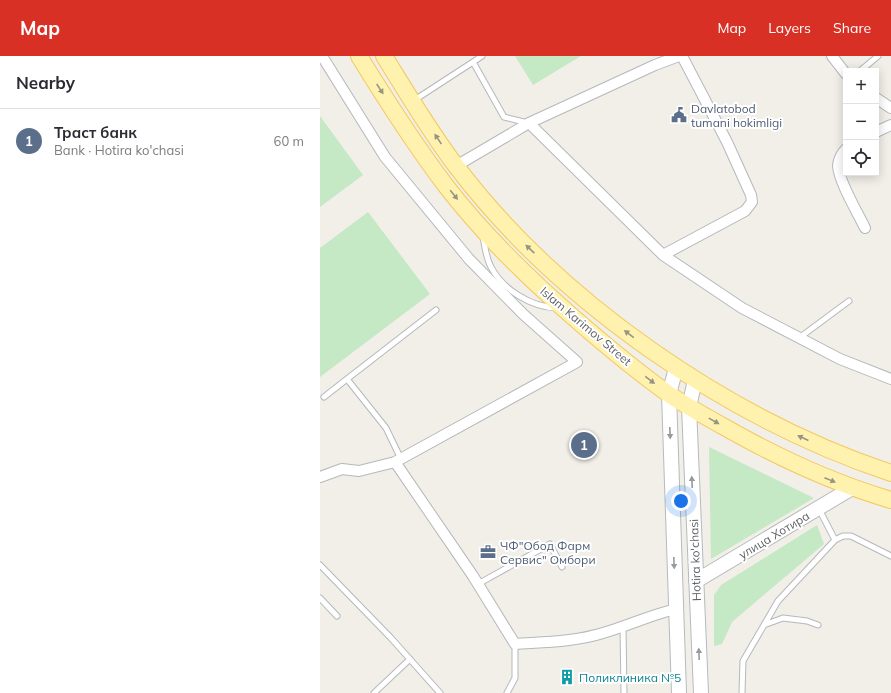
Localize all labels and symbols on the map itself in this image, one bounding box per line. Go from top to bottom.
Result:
one-way arrow [376,84,384,94]
place label: Davlatobod tumani hokimligi [691,101,782,130]
public building icon: Davlatobod tumani hokimligi [670,106,688,124]
one-way arrow [434,134,442,145]
one-way arrow [450,190,459,201]
one-way arrow [525,244,535,254]
street label: Islam Karimov Street [537,283,635,369]
one-way arrow [624,330,634,338]
one-way arrow [645,376,656,384]
one-way arrow [708,418,720,425]
one-way arrow [667,427,673,440]
pin: 1 [571,430,597,460]
one-way arrow [797,435,808,442]
one-way arrow [688,476,695,488]
one-way arrow [825,477,837,483]
your location [671,491,691,511]
street label: улица Хотира [736,508,812,562]
street label: Hotira ko'chasi [686,519,704,601]
place label: ЧФ"Обод Фарм Сервис" Омбори [500,538,596,567]
office icon: ЧФ"Обод Фарм Сервис" Омбори [479,543,497,561]
one-way arrow [671,557,677,570]
one-way arrow [696,647,702,660]
building icon: Поликлиника №5 [558,668,576,686]
place label: Поликлиника №5 [579,670,681,685]

